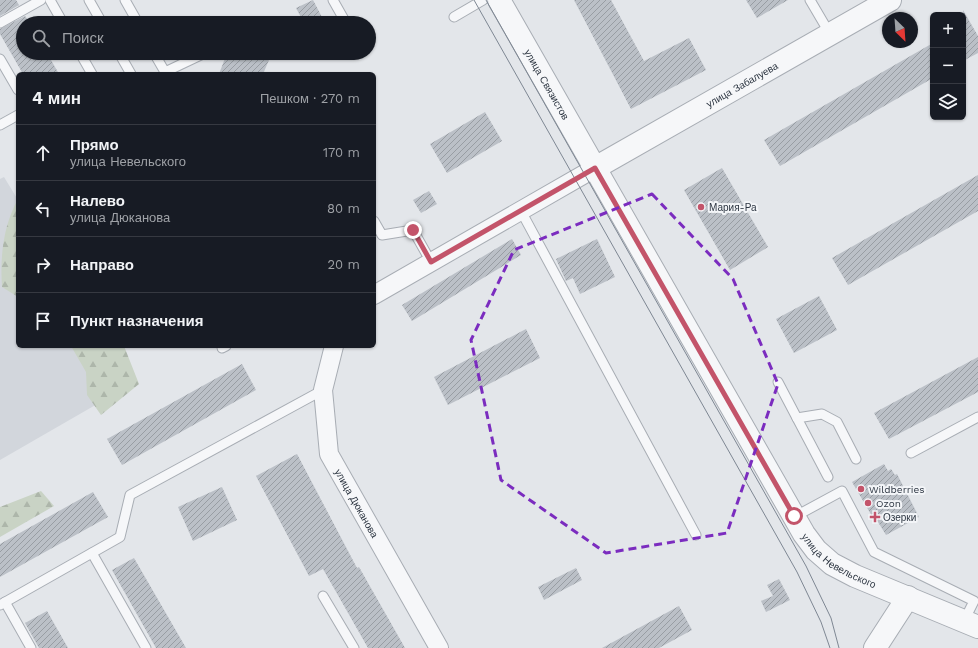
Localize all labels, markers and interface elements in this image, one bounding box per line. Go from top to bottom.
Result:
north arrow [882,12,918,48]
map controls [930,12,966,120]
button: + [930,12,966,48]
search box [16,16,376,60]
icon: search [30,27,52,49]
text: Поиск [62,29,104,47]
street label: улица Связистов [522,47,571,122]
button: − [930,48,966,84]
street label: улица Забалуева [704,60,780,110]
button: layers [930,84,966,120]
text: 4 мин [32,88,81,108]
text: Пешком · 270 m [260,91,360,106]
text: Прямо [70,136,119,154]
icon: ahead [32,142,54,164]
text: 170 m [323,145,360,160]
text: улица Невельского [70,154,186,169]
text: Налево [70,192,125,210]
icon: left [32,198,54,220]
text: 80 m [327,201,360,216]
marker: Мария-Ра [696,202,706,212]
place label: Мария-Ра [709,202,757,213]
text: улица Дюканова [70,210,170,225]
route end [404,221,422,239]
icon: right [32,254,54,276]
text: Направо [70,256,134,274]
text: 20 m [328,257,360,272]
icon: arrive [32,310,54,332]
text: Пункт назначения [70,312,203,330]
street label: улица Дюканова [333,467,380,540]
marker: Wildberries [856,484,866,494]
place label: Wildberries [869,484,925,495]
marker: Ozon [863,498,873,508]
place label: Ozon [876,498,901,509]
route start [785,507,803,525]
marker: Озерки [870,512,880,522]
place label: Озерки [883,512,916,523]
street label: улица Невельского [799,531,878,590]

